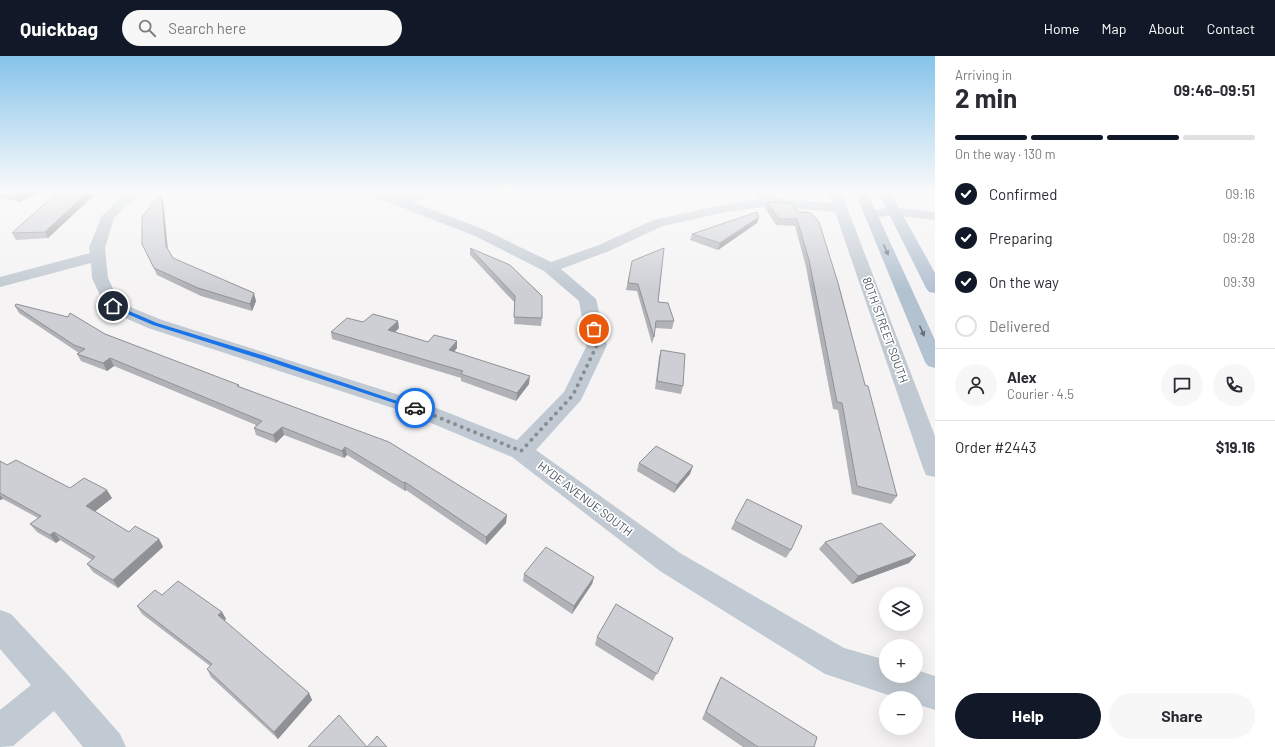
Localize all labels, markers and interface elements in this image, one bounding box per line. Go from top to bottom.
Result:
search box [122,10,402,46]
text: Quickbag [20,17,98,40]
icon: search [136,17,158,39]
text: Search here [168,19,246,37]
text: Home [1044,20,1080,37]
text: Map [1102,20,1126,37]
text: About [1148,20,1185,37]
text: Contact [1207,20,1255,37]
text: Arriving in [955,67,1012,83]
text: 09:46–09:51 [1174,81,1255,99]
text: 2 min [955,82,1017,113]
text: On the way · 130 m [955,146,1056,162]
icon: check [955,183,977,205]
text: Confirmed [989,185,1057,203]
text: 09:16 [1225,186,1255,202]
icon: check [955,227,977,249]
text: Preparing [989,229,1053,247]
text: 09:28 [1223,230,1255,246]
one-way arrow [883,244,889,255]
icon: check [955,271,977,293]
text: On the way [989,273,1059,291]
text: 09:39 [1223,274,1255,290]
street label: 80TH STREET SOUTH [860,275,912,385]
pin [96,289,130,323]
icon: home [102,295,124,317]
pin [577,312,611,346]
text: Delivered [989,317,1050,335]
icon: bag [583,318,605,340]
one-way arrow [918,325,925,337]
button: person [955,364,997,406]
button: chat [1161,364,1203,406]
button: phone [1213,364,1255,406]
text: Alex [1007,368,1037,386]
text: Courier · 4.5 [1007,386,1074,402]
courier [395,388,435,428]
icon: car [404,397,426,419]
text: Order #2443 [955,438,1037,456]
text: $19.16 [1216,438,1255,456]
street label: HYDE AVENUE SOUTH [536,458,636,538]
map controls [879,587,923,735]
button: layers [879,587,923,631]
button: + [879,639,923,683]
button: − [879,691,923,735]
button: Help [955,693,1101,739]
button: Share [1109,693,1255,739]

